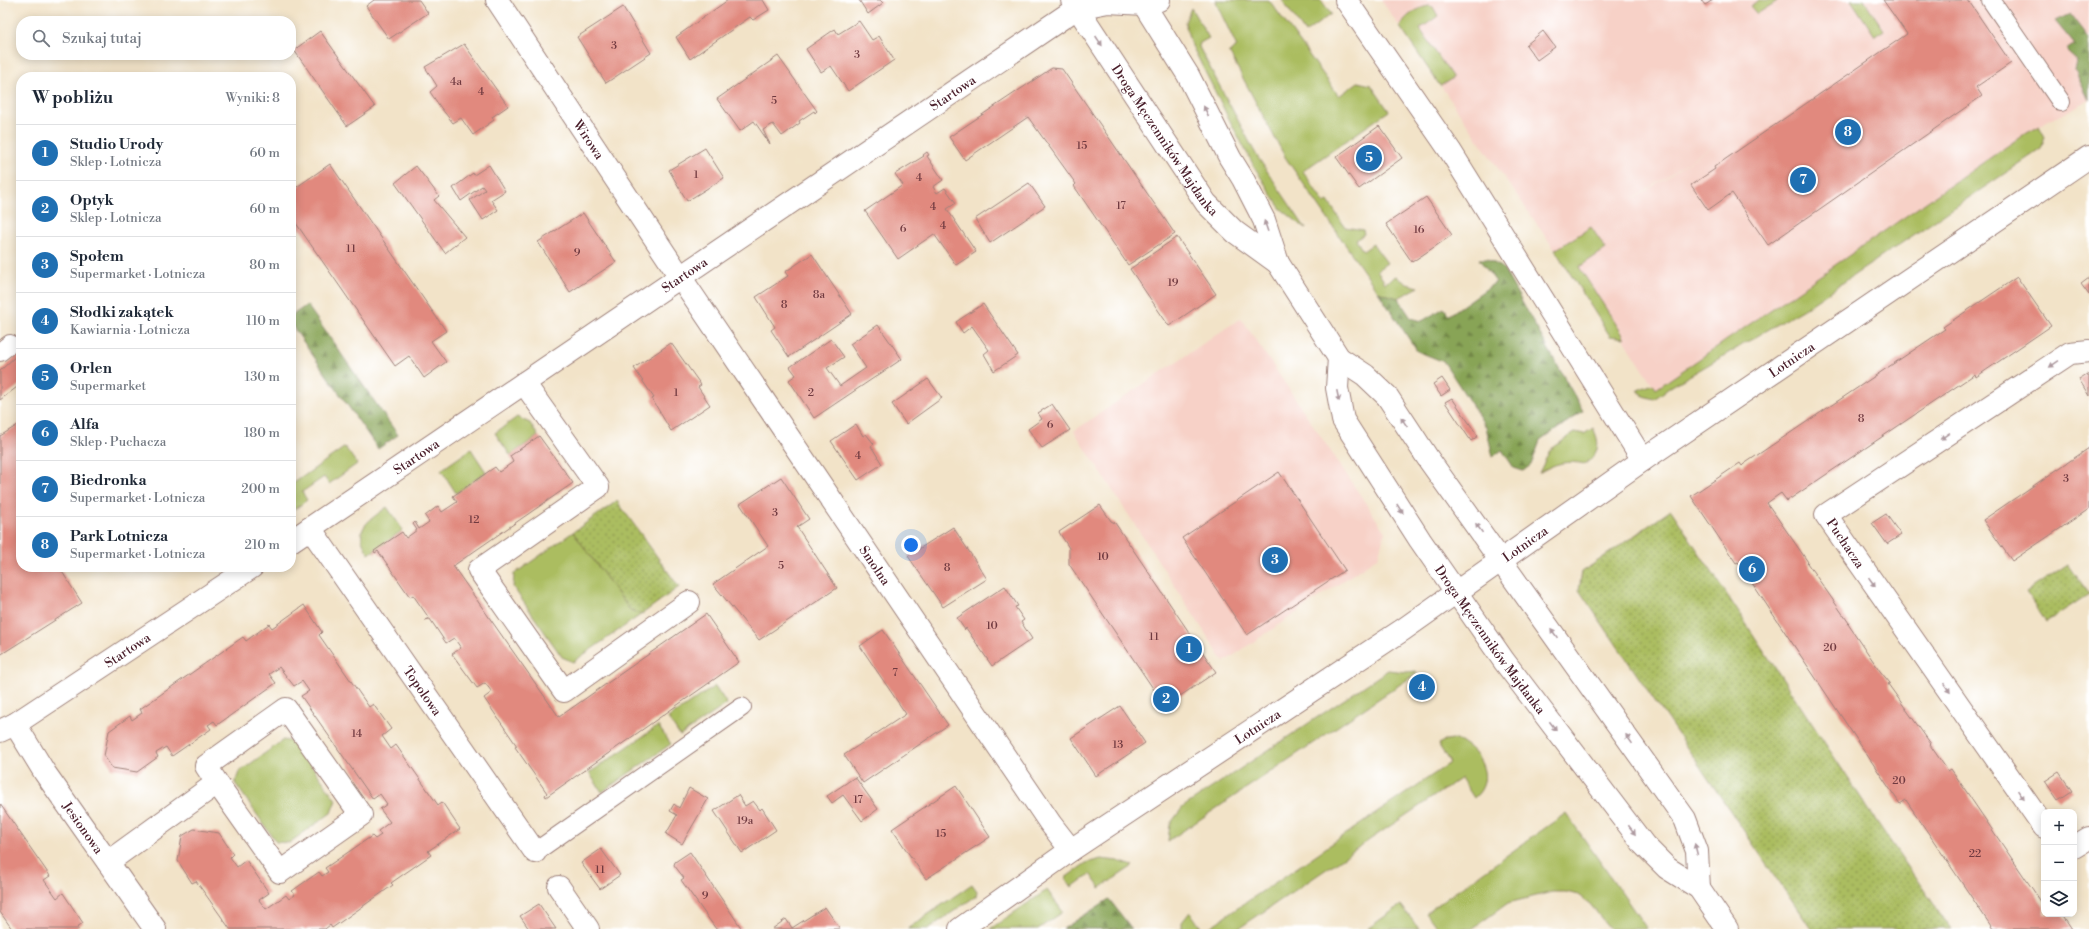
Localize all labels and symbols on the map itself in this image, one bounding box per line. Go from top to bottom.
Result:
one-way arrow [1095,35,1102,47]
house number: 3 [611,39,617,53]
house number: 3 [854,48,860,62]
street label: Droga Męczenników Majdanka [1108,62,1221,220]
street label: Startowa [927,72,979,115]
house number: 4a [450,75,462,89]
house number: 4 [478,85,485,99]
house number: 5 [771,94,777,108]
one-way arrow [1203,105,1209,116]
street label: Wirowa [569,116,607,163]
pin: 8 [1835,117,1861,147]
house number: 15 [1077,139,1087,153]
pin: 5 [1356,143,1382,173]
pin: 7 [1790,165,1816,195]
house number: 1 [694,168,699,182]
house number: 4 [916,171,923,185]
house number: 17 [1116,199,1126,213]
house number: 4 [930,200,937,214]
house number: 4 [940,219,947,233]
one-way arrow [1263,220,1269,232]
house number: 6 [900,222,907,236]
house number: 16 [1413,223,1425,237]
house number: 11 [346,242,356,256]
house number: 9 [574,246,581,260]
street label: Startowa [659,254,711,296]
house number: 19 [1167,276,1179,290]
house number: 8a [813,288,826,302]
house number: 8 [781,298,788,312]
street label: Lotnicza [1766,339,1818,381]
one-way arrow [2048,360,2059,368]
house number: 1 [674,386,679,400]
house number: 2 [808,386,814,400]
one-way arrow [1336,390,1342,402]
house number: 8 [1858,412,1865,426]
one-way arrow [1400,417,1408,427]
house number: 6 [1047,418,1054,432]
one-way arrow [1940,432,1950,440]
street label: Startowa [391,436,443,478]
house number: 4 [855,449,862,463]
house number: 3 [2063,472,2069,486]
one-way arrow [1396,504,1404,514]
house number: 3 [772,506,778,520]
house number: 12 [468,513,480,527]
street label: Puchacza [1823,516,1868,572]
one-way arrow [1475,523,1483,533]
street label: Lotnicza [1500,523,1552,566]
your location [901,535,921,555]
street label: Smolna [855,543,894,589]
pin: 3 [1262,545,1288,575]
house number: 10 [1097,550,1109,564]
pin: 6 [1739,554,1765,584]
house number: 5 [778,559,784,573]
house number: 8 [944,561,951,575]
street label: Droga Męczenników Majdanka [1431,562,1549,718]
one-way arrow [1868,576,1876,587]
house number: 10 [986,619,998,633]
one-way arrow [1550,628,1558,638]
street label: Startowa [102,629,154,672]
house number: 11 [1149,630,1159,644]
pin: 1 [1176,634,1202,664]
house number: 20 [1823,641,1837,655]
street label: Topolowa [399,663,445,719]
house number: 7 [892,666,898,680]
pin: 4 [1409,672,1435,702]
one-way arrow [1943,683,1951,693]
pin: 2 [1153,684,1179,714]
street label: Lotnicza [1232,706,1284,748]
one-way arrow [1549,721,1557,732]
house number: 14 [352,727,363,741]
one-way arrow [1625,734,1633,744]
house number: 13 [1113,738,1123,752]
house number: 20 [1892,774,1906,788]
one-way arrow [2017,789,2025,800]
house number: 17 [853,793,863,807]
street label: Jesionowa [58,798,107,857]
house number: 19a [737,814,754,828]
one-way arrow [1628,824,1636,835]
house number: 15 [936,827,946,841]
one-way arrow [1692,843,1698,856]
house number: 22 [1969,847,1981,861]
house number: 11 [595,863,605,877]
house number: 9 [702,889,709,903]

